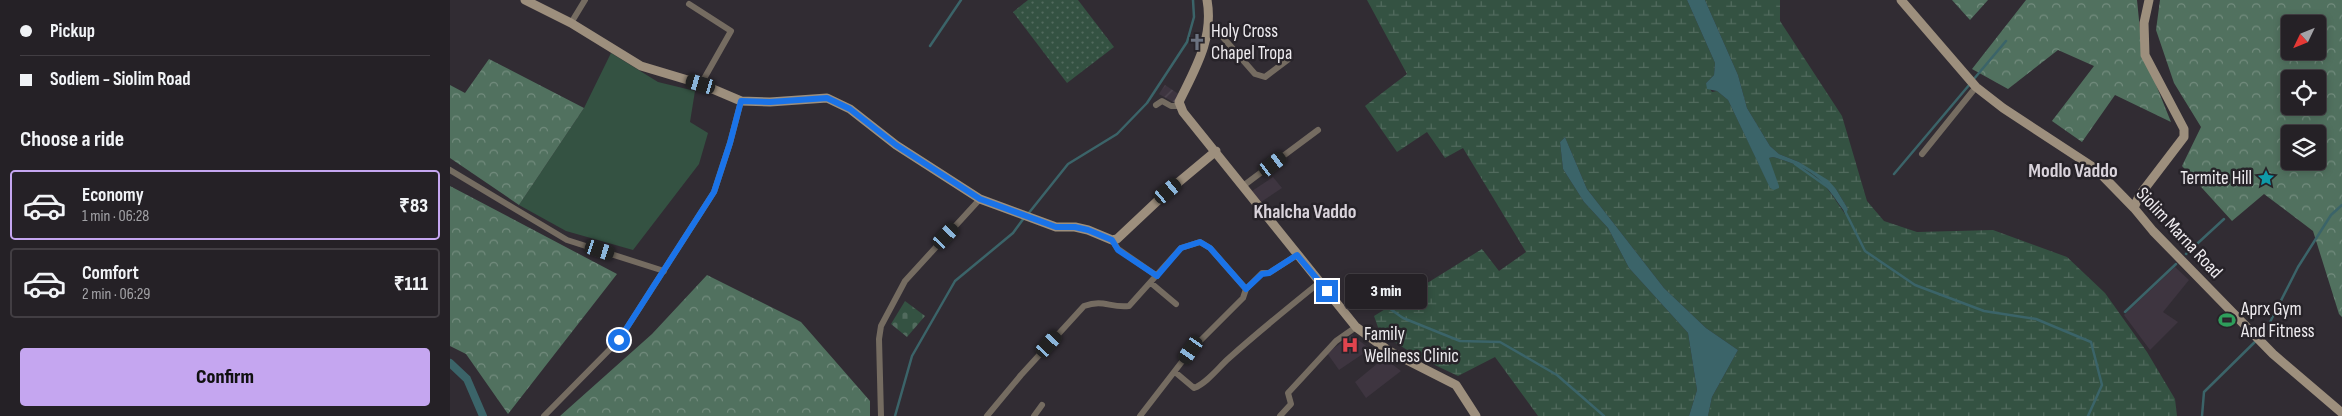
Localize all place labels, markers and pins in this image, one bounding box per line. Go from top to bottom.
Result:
place label: Holy Cross Chapel Tropa [1211,20,1292,65]
church icon: Holy Cross Chapel Tropa [1187,32,1207,52]
place label: Termite Hill [2180,167,2252,190]
place icon: Termite Hill [2256,168,2276,188]
place label: Aprx Gym And Fitness [2240,298,2315,343]
sports icon: Aprx Gym And Fitness [2217,310,2237,330]
place label: Family Wellness Clinic [1364,323,1459,368]
hospital icon: Family Wellness Clinic [1340,335,1360,355]

